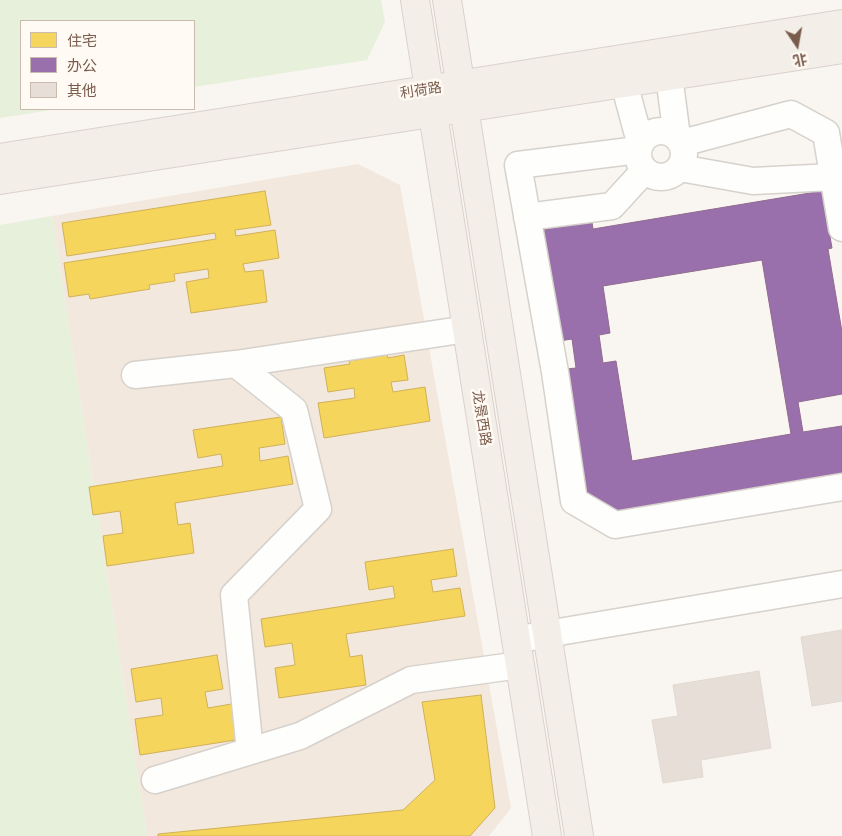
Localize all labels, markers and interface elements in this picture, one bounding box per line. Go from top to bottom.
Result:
legend [20,20,195,110]
north arrow [772,20,822,70]
text: 住宅 [67,32,97,49]
text: 北 [792,50,809,69]
text: 办公 [67,57,97,74]
street label: 利荷路 [399,79,443,103]
text: 其他 [67,82,97,99]
street label: 龙景西路 [468,389,494,447]

